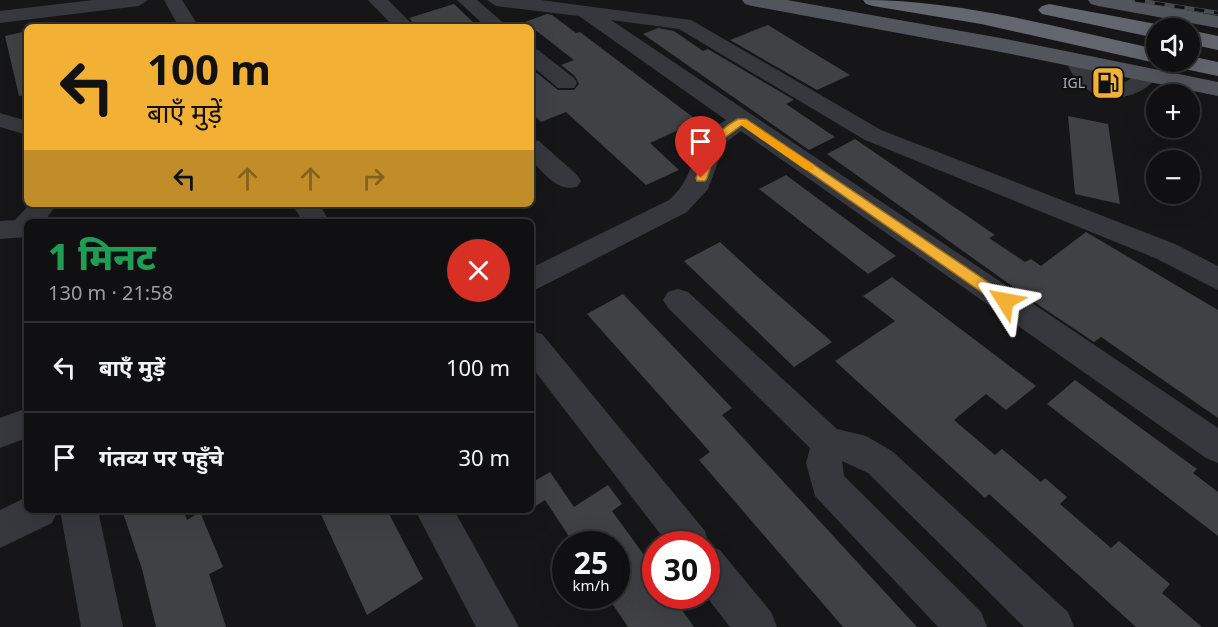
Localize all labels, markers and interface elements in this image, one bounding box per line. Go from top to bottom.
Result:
map controls [1146,18,1200,204]
button: sound [1146,18,1200,72]
text: 100 m [147,40,271,97]
icon: left [48,48,126,126]
fuel station icon: IGL [1090,65,1126,101]
place label: IGL [1063,73,1085,92]
button: + [1146,84,1200,138]
text: बाएँ मुड़ें [147,94,222,131]
pin [675,116,726,178]
icon: arrive [684,125,717,158]
button: − [1146,150,1200,204]
icon: left [168,162,201,195]
icon: ahead [231,162,264,195]
icon: ahead [294,162,327,195]
icon: right [357,162,390,195]
text: 1 मिनट [48,232,156,281]
button: close [447,239,510,302]
position arrow [973,269,1037,333]
text: 130 m · 21:58 [48,279,173,306]
icon: left [48,351,81,384]
text: बाएँ मुड़ें [99,352,165,382]
text: 100 m [446,352,510,382]
icon: arrive [48,441,81,474]
text: गंतव्य पर पहुँचे [99,442,224,472]
text: 30 m [459,442,510,472]
speed limit sign: 30 [642,531,720,609]
text: 25 [574,542,608,583]
text: km/h [573,575,609,595]

